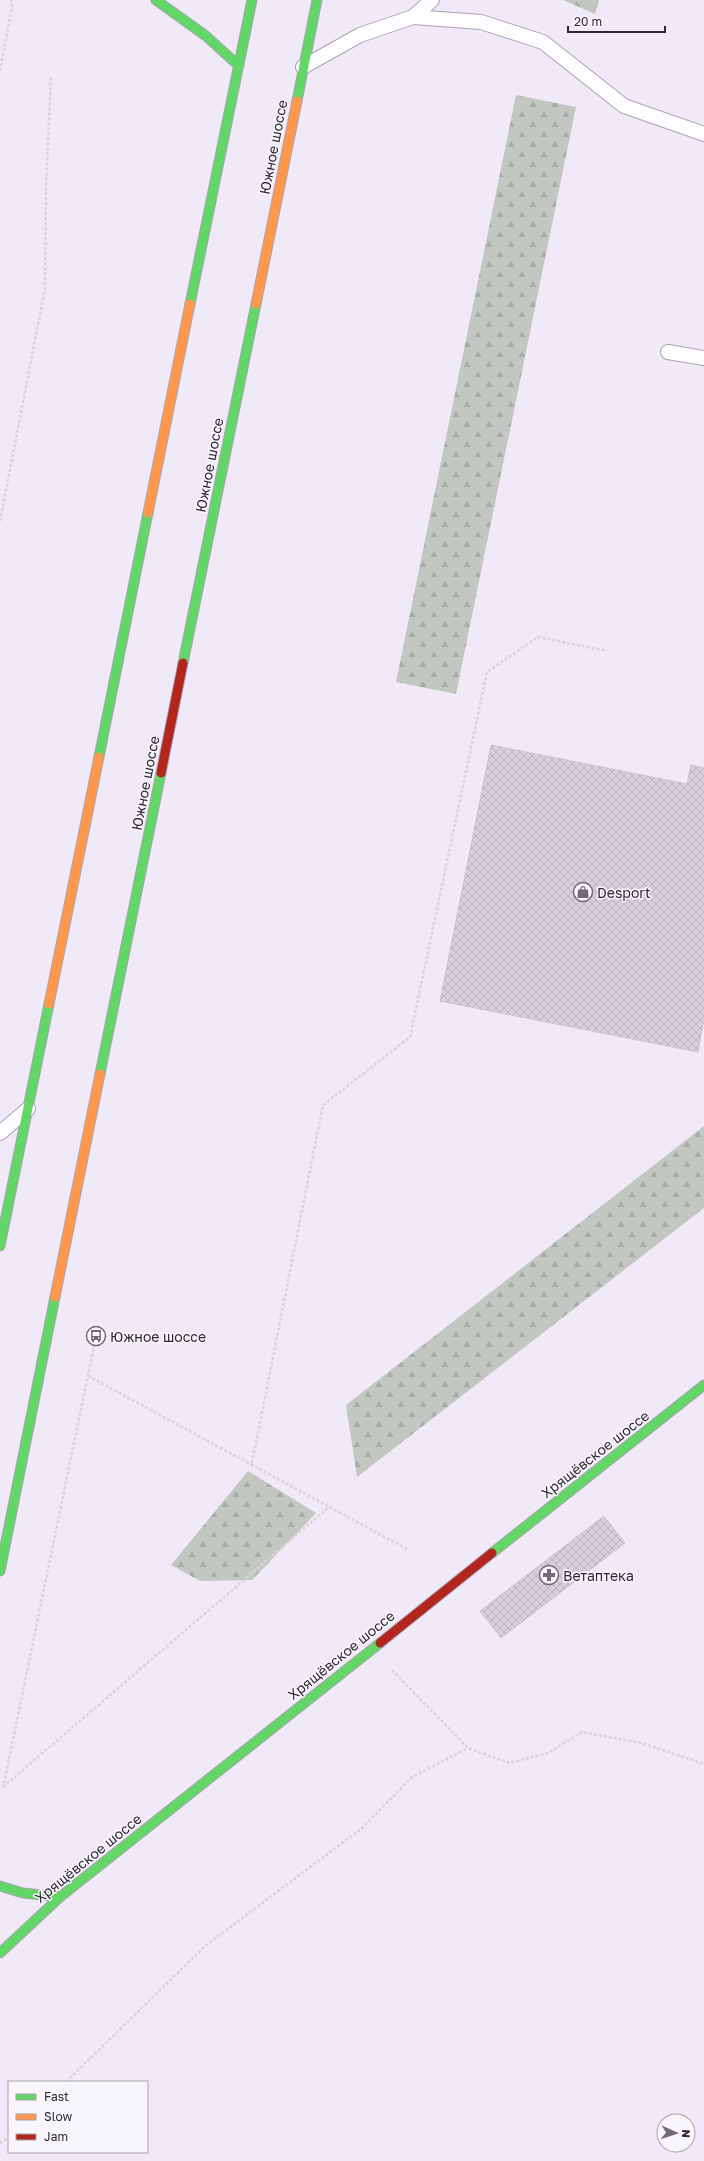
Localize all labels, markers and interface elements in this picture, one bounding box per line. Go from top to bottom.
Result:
scale bar [568,8,665,34]
text: 20 m [574,14,602,29]
street label: Южное шоссе [255,98,291,196]
street label: Южное шоссе [191,416,227,514]
street label: Южное шоссе [127,734,163,832]
shop icon: Desport [572,881,594,903]
place label: Desport [597,884,651,901]
bus stop icon: Южное шоссе [85,1325,107,1347]
place label: Южное шоссе [110,1328,206,1345]
street label: Хрящёвское шоссе [538,1407,652,1501]
pharmacy icon: Ветаптека [538,1564,560,1586]
place label: Ветаптека [563,1567,634,1584]
street label: Хрящёвское шоссе [284,1607,398,1703]
street label: Хрящёвское шоссе [31,1810,145,1906]
legend [8,2081,148,2153]
text: Fast [44,2089,69,2104]
text: Slow [44,2109,72,2124]
north arrow [656,2113,696,2153]
text: Jam [44,2129,68,2144]
text: N [680,2129,693,2138]

